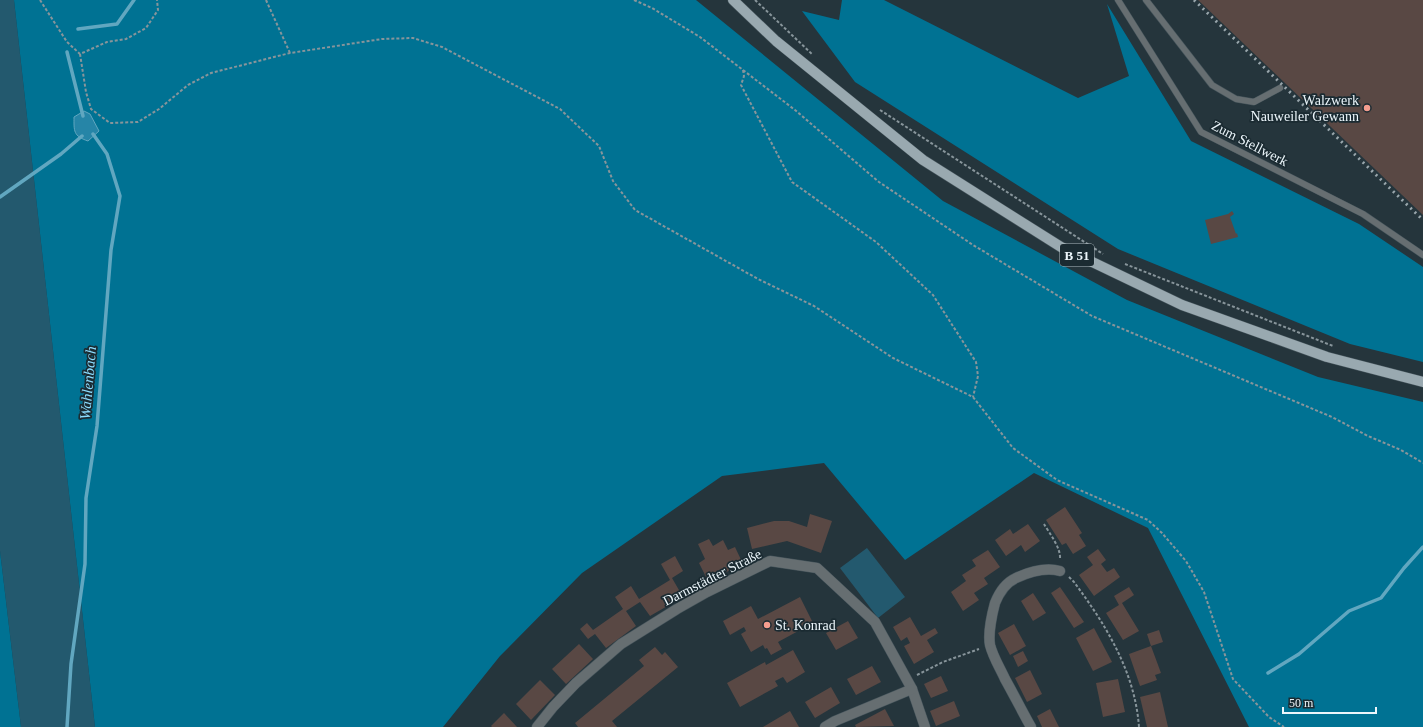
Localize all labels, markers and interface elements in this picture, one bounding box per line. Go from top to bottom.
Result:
place label: Walzwerk Nauweiler Gewann [1251,93,1359,124]
marker: Walzwerk Nauweiler Gewann [1362,103,1372,113]
street label: Zum Stellwerk [1209,118,1290,169]
road number: B 51 [1060,244,1094,266]
water label: Wahlenbach [77,346,99,420]
street label: Darmstädter Straße [660,546,764,609]
place label: St. Konrad [775,618,836,633]
marker: St. Konrad [762,620,772,630]
scale bar [1283,689,1376,715]
text: 50 m [1289,696,1314,710]

